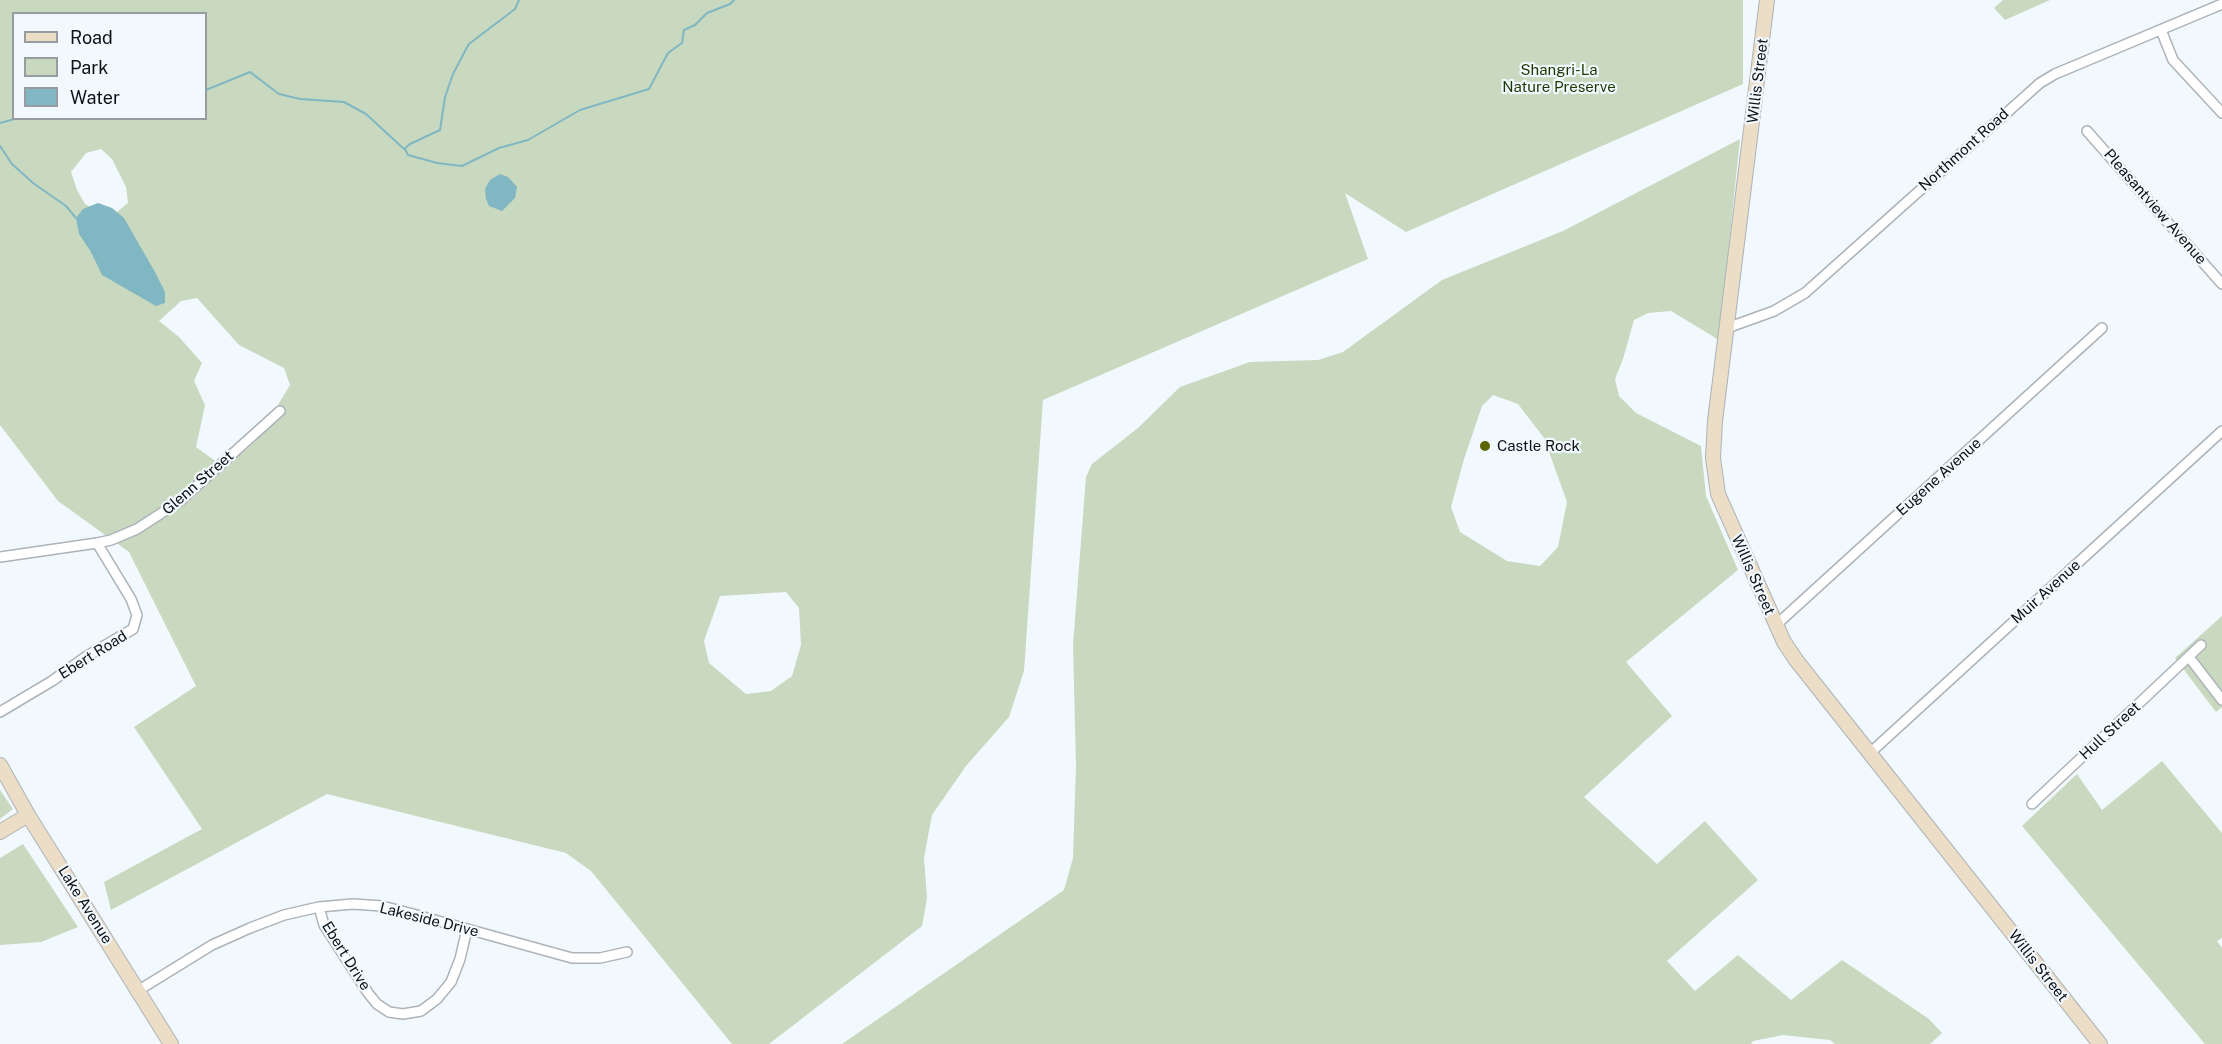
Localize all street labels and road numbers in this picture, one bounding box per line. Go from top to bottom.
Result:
street label: Willis Street [1744,37,1772,125]
street label: Northmont Road [1915,105,2013,195]
street label: Pleasantview Avenue [2100,146,2210,268]
street label: Eugene Avenue [1893,434,1985,520]
street label: Glenn Street [159,447,237,519]
street label: Willis Street [1727,532,1779,618]
street label: Muir Avenue [2008,556,2084,628]
street label: Ebert Road [55,627,131,683]
street label: Hull Street [2076,698,2144,764]
street label: Lake Avenue [54,863,116,947]
street label: Lakeside Drive [378,899,480,941]
street label: Ebert Drive [318,918,374,994]
street label: Willis Street [2005,927,2071,1005]

